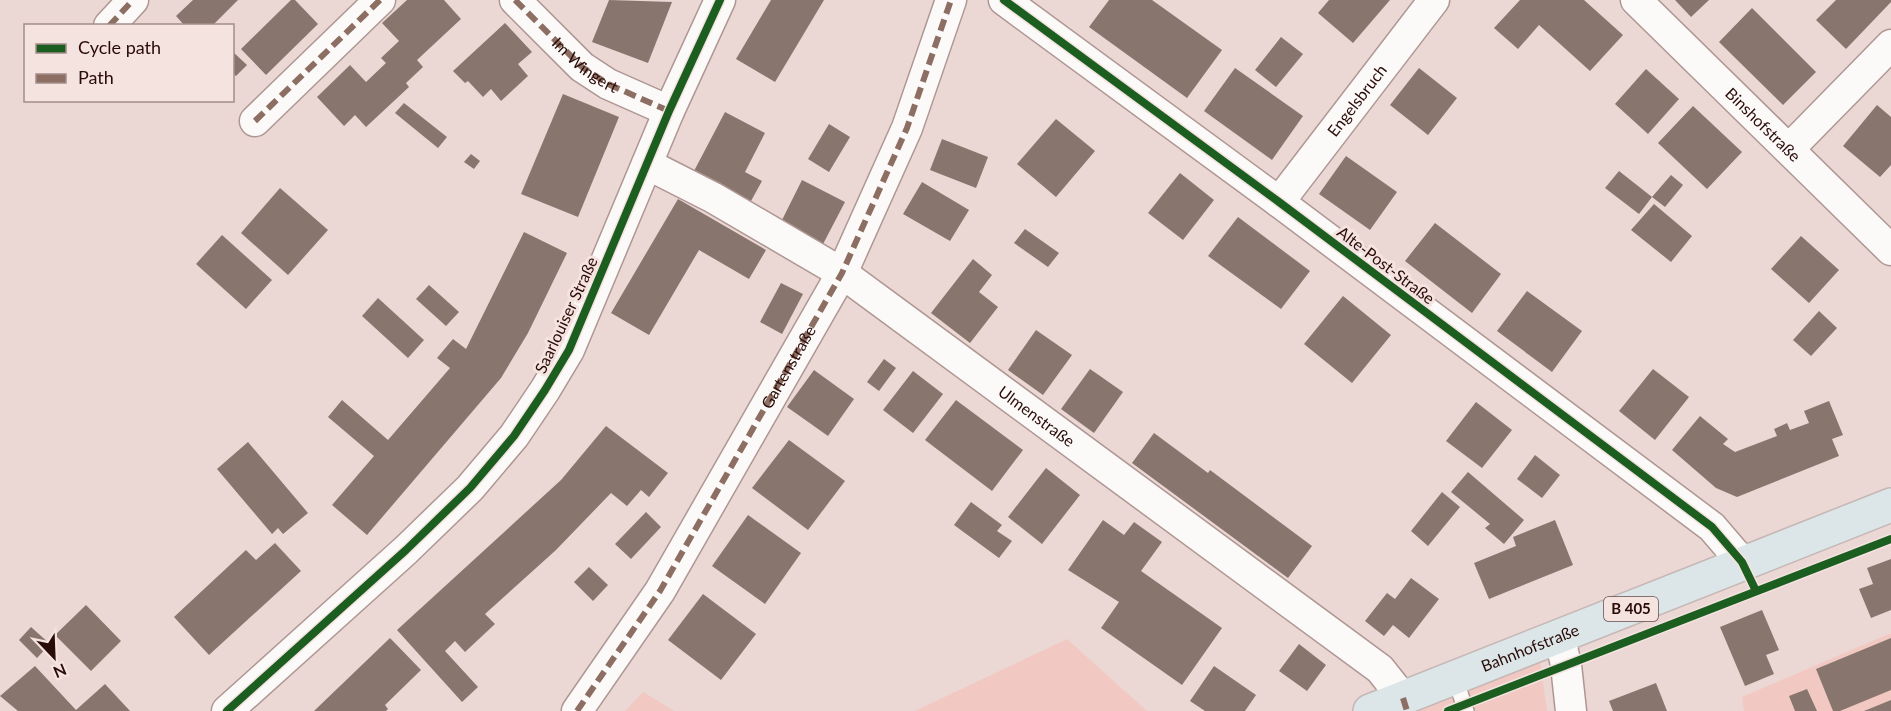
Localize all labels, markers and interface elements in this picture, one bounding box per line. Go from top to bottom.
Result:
legend [24,24,234,102]
street label: Im Wingert [549,33,621,96]
text: Cycle path [78,36,161,58]
street label: Engelsbruch [1323,60,1390,140]
text: Path [78,66,114,88]
street label: Binshofstraße [1722,83,1805,165]
street label: Alte-Post-Straße [1334,222,1439,307]
street label: Saarlouiser Straße [530,254,601,376]
street label: Gartenstraße [757,322,819,412]
street label: Ulmenstraße [995,381,1079,450]
road number: B 405 [1604,597,1658,621]
street label: Bahnhofstraße [1478,619,1581,675]
north arrow [24,627,84,687]
text: N [51,660,69,682]

